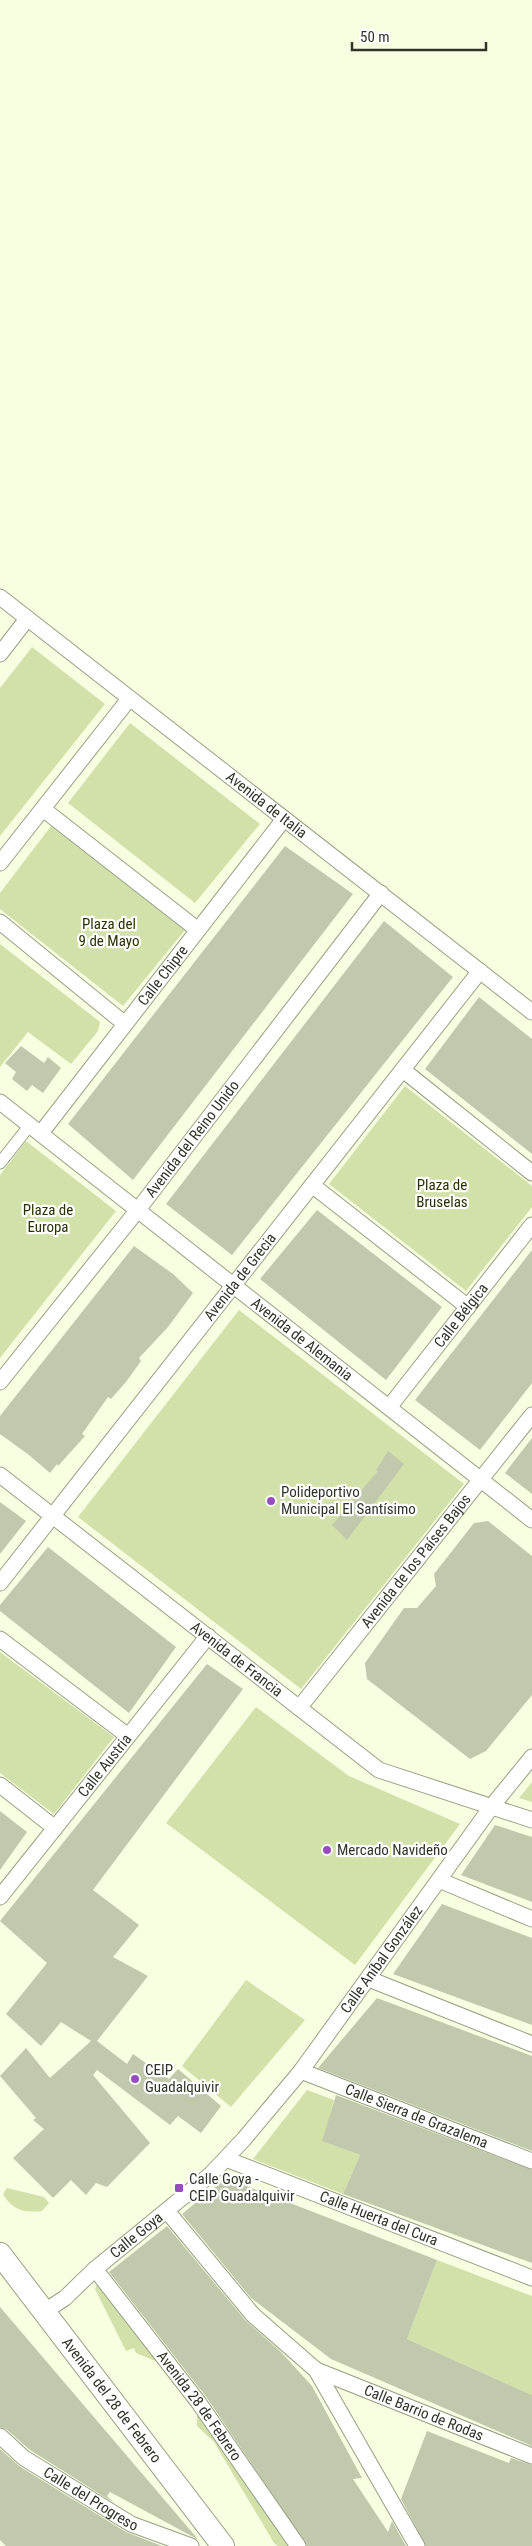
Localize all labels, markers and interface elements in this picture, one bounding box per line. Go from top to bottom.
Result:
scale bar [352,20,486,52]
text: 50 m [360,28,390,46]
street label: Avenida de Italia [222,768,311,842]
park label: Plaza del 9 de Mayo [79,915,139,950]
street label: Calle Chipre [134,942,192,1009]
street label: Avenida del Reino Unido [142,1077,243,1201]
park label: Plaza de Bruselas [416,1176,468,1211]
park label: Plaza de Europa [23,1201,73,1236]
street label: Avenida de Grecia [200,1230,280,1324]
street label: Calle Bélgica [430,1280,492,1351]
street label: Avenida de Alemania [248,1294,356,1385]
place label: Polideportivo Municipal El Santísimo [281,1483,416,1518]
street label: Avenida de los Países Bajos [357,1490,475,1631]
marker: Polideportivo Municipal El Santísimo [265,1495,277,1507]
street label: Avenida de Francia [187,1618,286,1701]
street label: Calle Austria [74,1731,135,1801]
place label: Mercado Navideño [337,1841,448,1859]
marker: Mercado Navideño [321,1844,333,1856]
street label: Calle Aníbal González [337,1902,426,2017]
place label: CEIP Guadalquivir [145,2061,219,2096]
marker: CEIP Guadalquivir [129,2073,141,2085]
street label: Calle Sierra de Grazalema [343,2080,491,2152]
place label: Calle Goya - CEIP Guadalquivir [189,2170,295,2205]
marker: Calle Goya - CEIP Guadalquivir [173,2182,185,2194]
street label: Calle Huerta del Cura [317,2187,441,2250]
street label: Calle Goya [106,2208,166,2262]
street label: Avenida del 28 de Febrero [58,2334,165,2466]
street label: Avenida 28 de Febrero [153,2347,245,2464]
street label: Calle Barrio de Rodas [361,2381,486,2445]
street label: Calle del Progreso [40,2463,140,2535]

